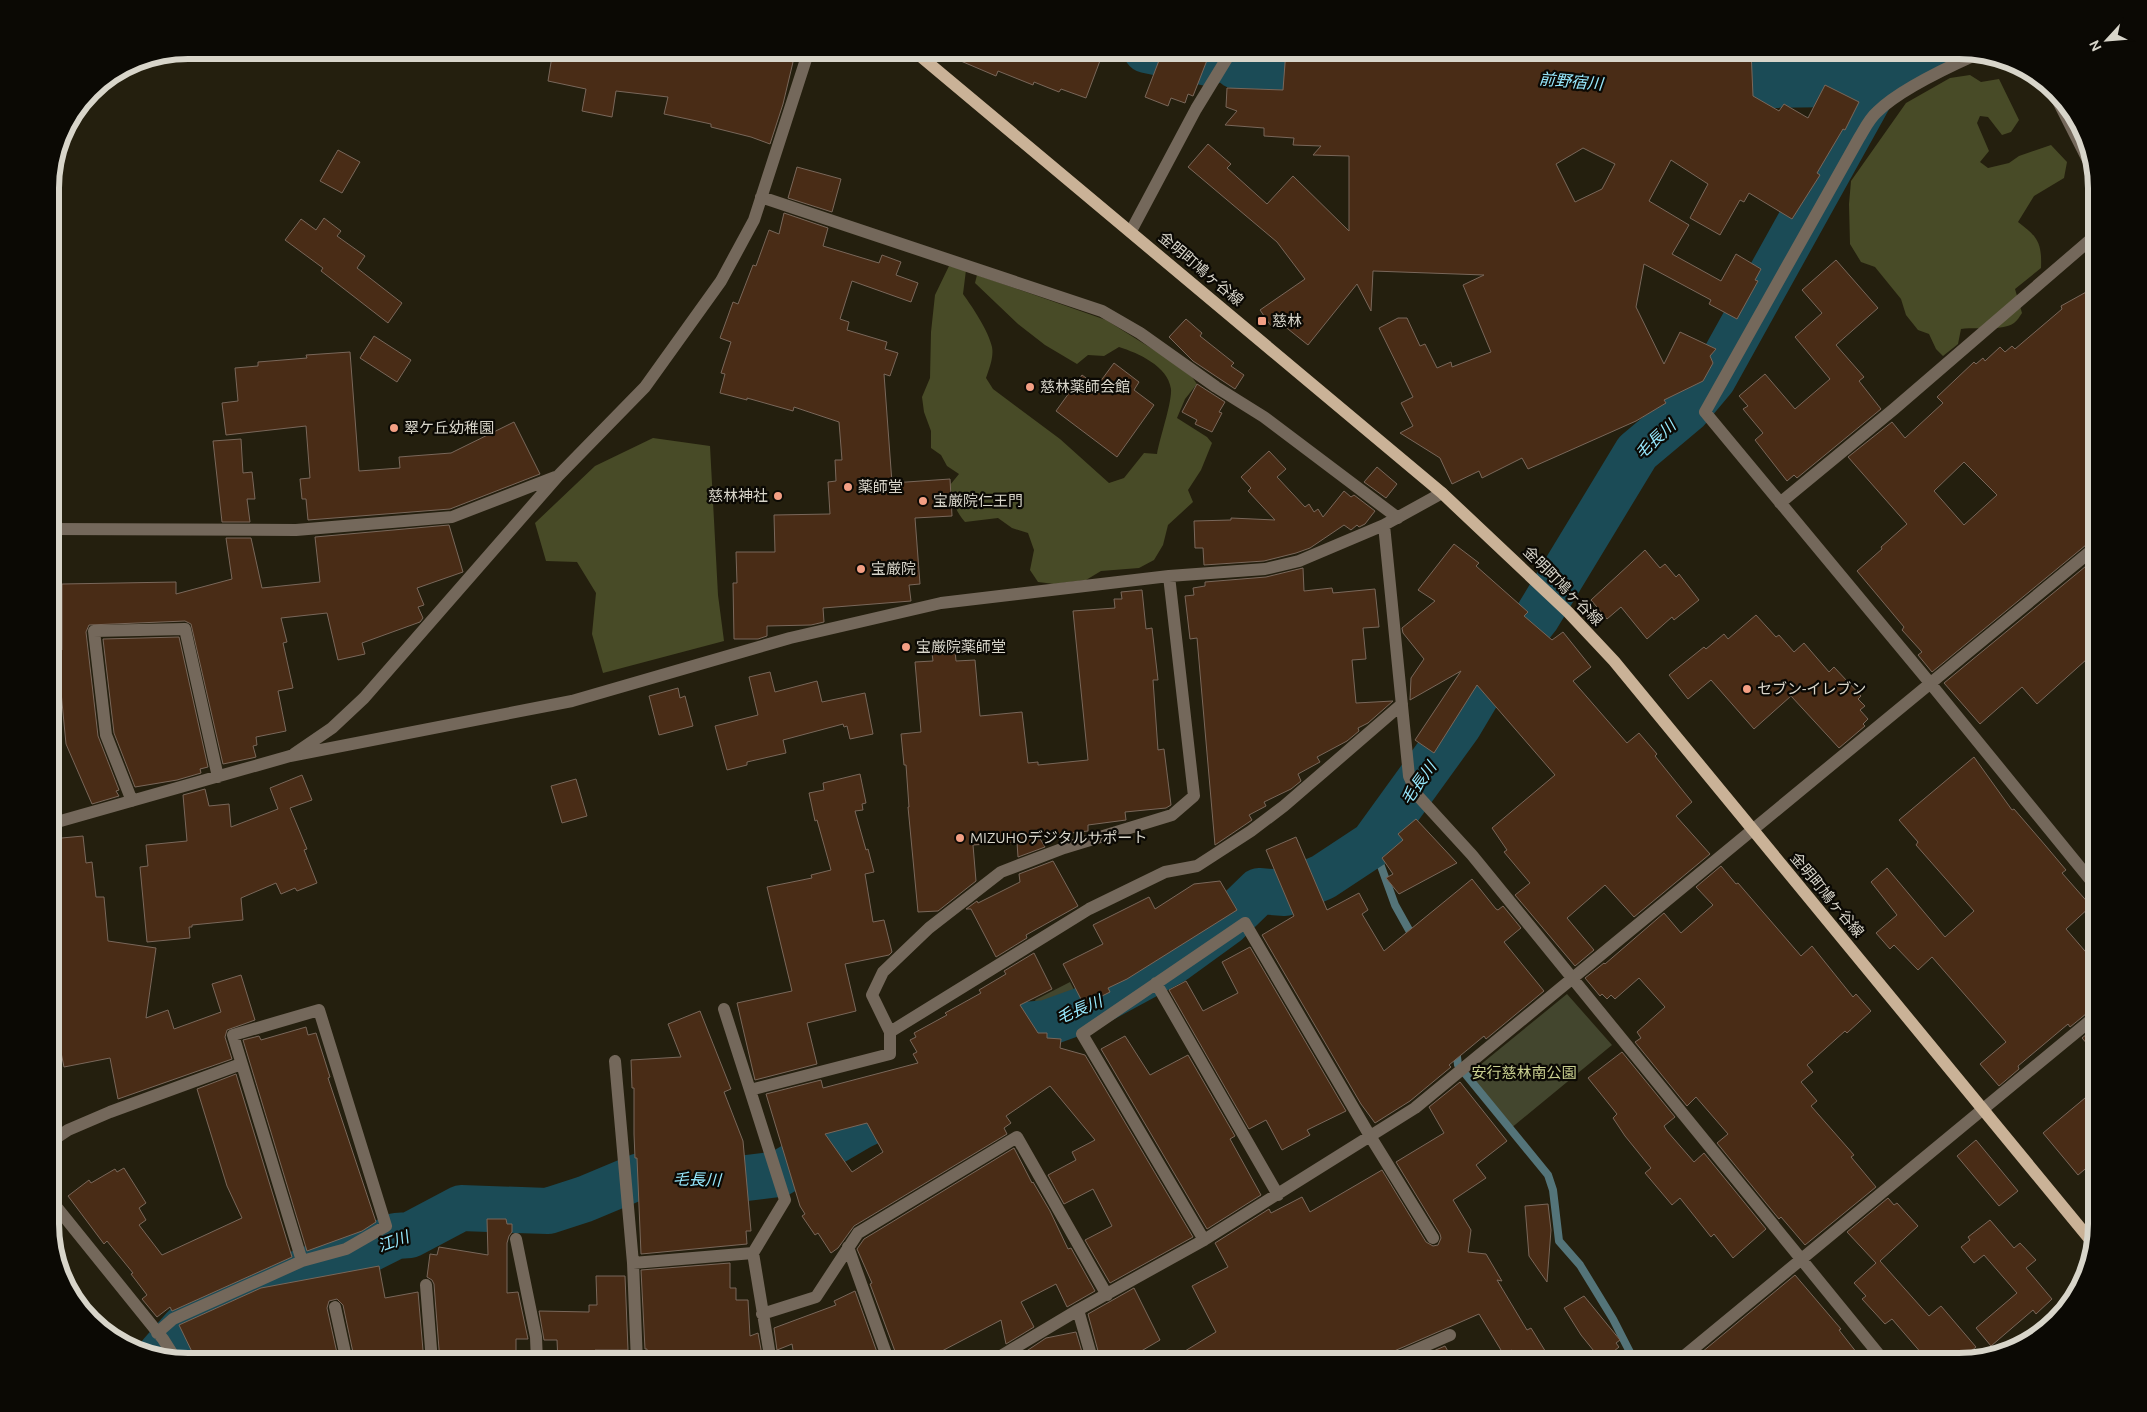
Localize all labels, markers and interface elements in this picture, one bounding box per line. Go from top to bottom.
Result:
north arrow [2082,15,2132,65]
text: N [2086,37,2105,54]
water label: 前野宿川 [1538,69,1606,93]
street label: 金明町鳩ヶ谷線 [1156,228,1247,309]
place label: 慈林 [1272,312,1302,329]
marker: 慈林 [1256,315,1268,327]
place label: 慈林薬師会館 [1040,378,1130,395]
marker: 慈林薬師会館 [1024,381,1036,393]
water label: 毛長川 [1631,415,1680,462]
place label: 翠ケ丘幼稚園 [404,419,494,436]
marker: 翠ケ丘幼稚園 [388,422,400,434]
place label: 薬師堂 [858,478,903,495]
marker: 薬師堂 [842,481,854,493]
place label: 慈林神社 [708,487,768,504]
marker: 慈林神社 [772,490,784,502]
place label: 宝厳院仁王門 [933,492,1023,509]
marker: 宝厳院仁王門 [917,495,929,507]
street label: 金明町鳩ヶ谷線 [1520,543,1606,629]
place label: 宝厳院 [871,560,916,577]
marker: 宝厳院 [855,563,867,575]
place label: 宝厳院薬師堂 [916,638,1006,655]
marker: 宝厳院薬師堂 [900,641,912,653]
place label: セブン-イレブン [1757,680,1866,697]
marker: セブン-イレブン [1741,683,1753,695]
water label: 毛長川 [1397,757,1441,808]
place label: MIZUHOデジタルサポート [970,829,1147,846]
marker: MIZUHOデジタルサポート [954,832,966,844]
street label: 金明町鳩ヶ谷線 [1787,849,1868,940]
water label: 毛長川 [1053,991,1106,1027]
park label: 安行慈林南公園 [1471,1064,1577,1081]
water label: 毛長川 [673,1169,723,1189]
water label: 江川 [375,1226,413,1255]

